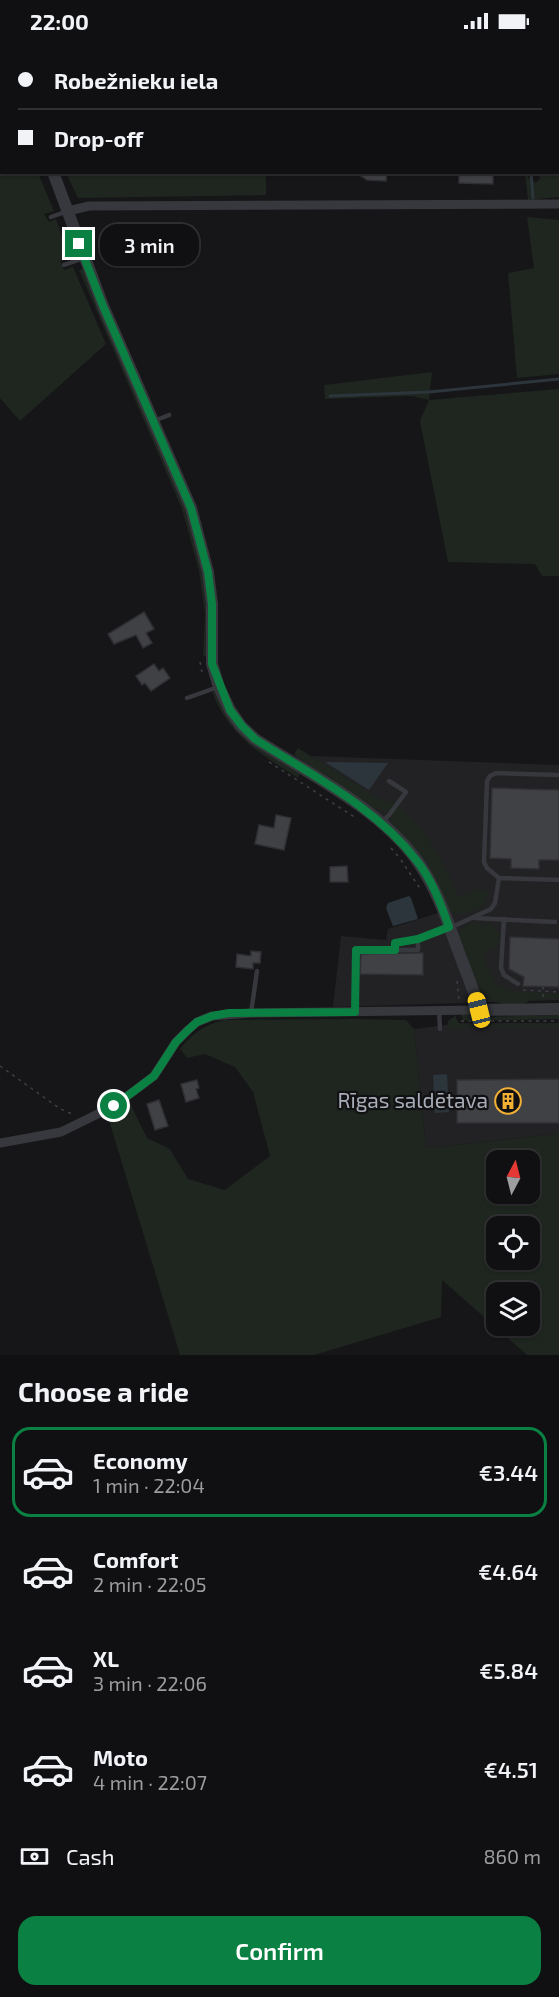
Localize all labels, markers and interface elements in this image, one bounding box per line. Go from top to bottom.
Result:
text: 22:00 [30,8,89,34]
text: Robežnieku iela [54,67,218,93]
text: Drop-off [54,125,143,151]
callout: 3 min [100,223,199,265]
route end [65,230,92,257]
text: 3 min [124,233,175,257]
car [466,990,492,1030]
building icon: Rīgas saldētava [493,1086,523,1116]
place label: Rīgas saldētava [337,1087,488,1112]
route start [100,1092,127,1119]
north arrow [486,1150,540,1204]
map controls [486,1150,540,1336]
button: locate [486,1216,540,1270]
button: layers [486,1282,540,1336]
text: Choose a ride [18,1375,189,1407]
icon: car [21,1445,75,1499]
text: Economy [93,1447,188,1473]
text: €3.44 [479,1459,538,1485]
text: 1 min · 22:04 [93,1473,205,1497]
icon: car [21,1544,75,1598]
text: Comfort [93,1546,178,1572]
text: €4.64 [478,1558,538,1584]
text: 2 min · 22:05 [93,1572,206,1596]
icon: car [21,1643,75,1697]
text: XL [93,1645,119,1671]
text: €5.84 [479,1657,538,1683]
text: 3 min · 22:06 [93,1671,207,1695]
icon: car [21,1742,75,1796]
text: Moto [93,1744,148,1770]
text: €4.51 [484,1756,538,1782]
text: 4 min · 22:07 [93,1770,207,1794]
icon: cash [18,1840,51,1873]
text: Cash [66,1843,115,1869]
text: 860 m [483,1844,541,1868]
button: Confirm [18,1916,541,1985]

